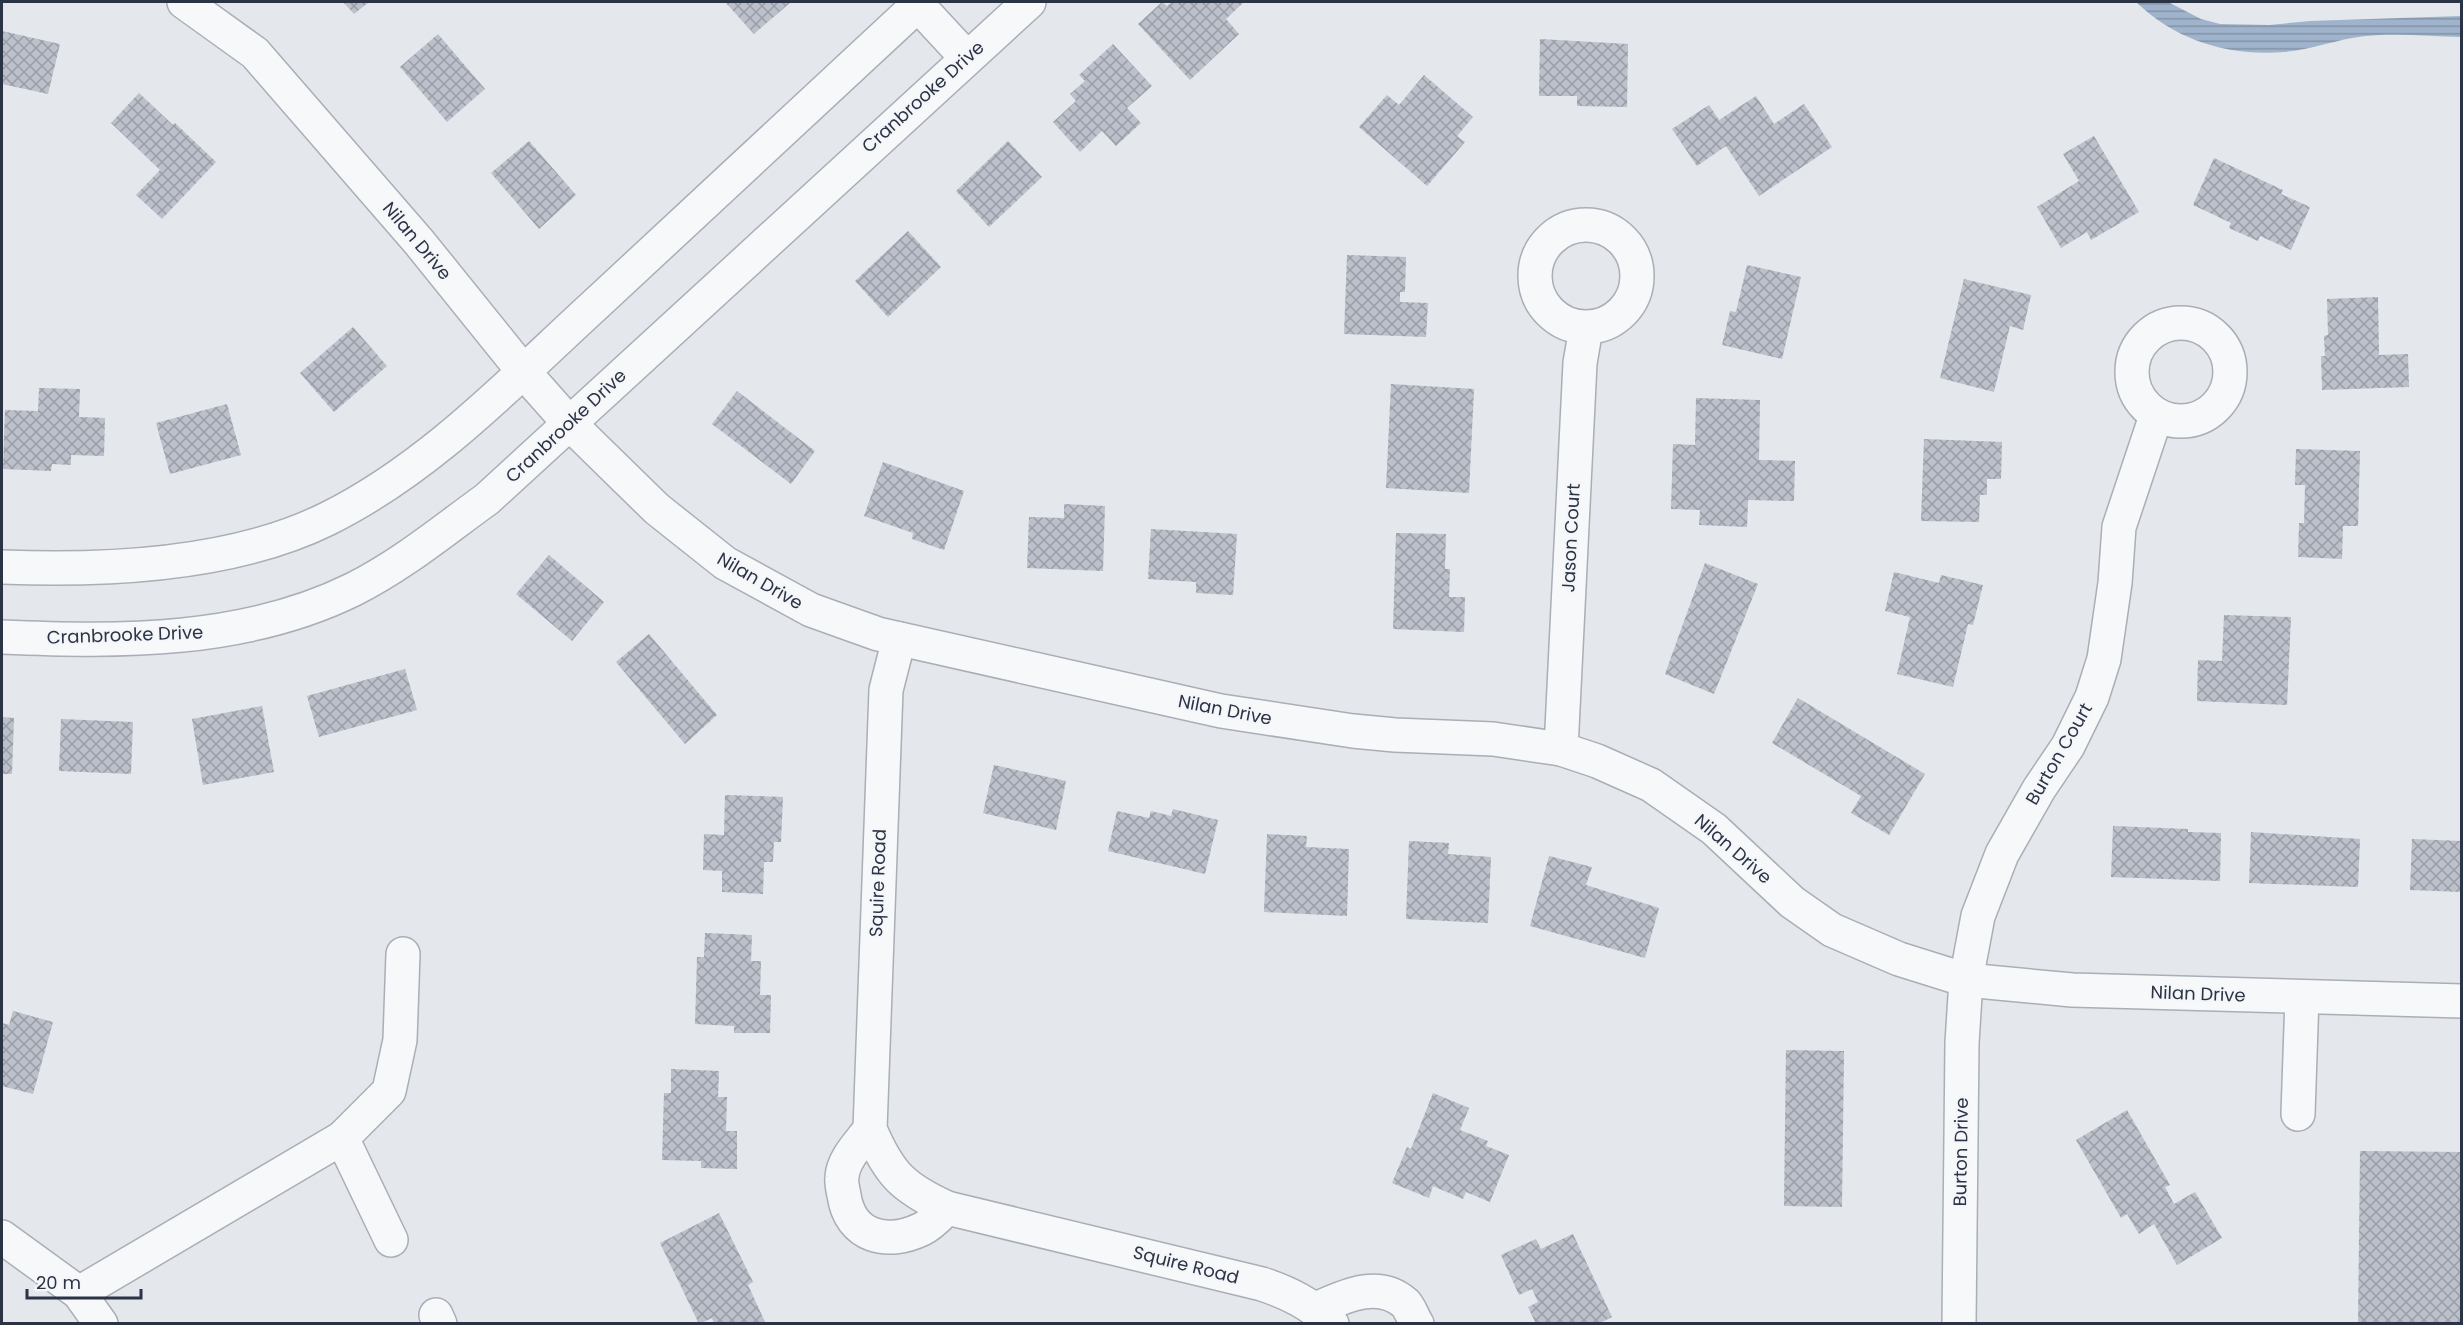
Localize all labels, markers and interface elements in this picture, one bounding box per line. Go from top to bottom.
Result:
street label: Cranbrooke Drive [856,35,989,158]
street label: Nilan Drive [377,196,458,285]
street label: Cranbrooke Drive [500,363,631,488]
street label: Jason Court [1555,483,1586,593]
street label: Nilan Drive [713,546,808,615]
street label: Cranbrooke Drive [46,619,204,650]
street label: Nilan Drive [1176,688,1274,731]
street label: Burton Court [2019,698,2098,809]
street label: Nilan Drive [1689,808,1777,889]
street label: Squire Road [863,828,892,937]
street label: Nilan Drive [2150,979,2246,1008]
street label: Burton Drive [1947,1097,1974,1207]
street label: Squire Road [1131,1239,1242,1290]
scale bar [27,1262,141,1300]
text: 20 m [36,1270,81,1295]

